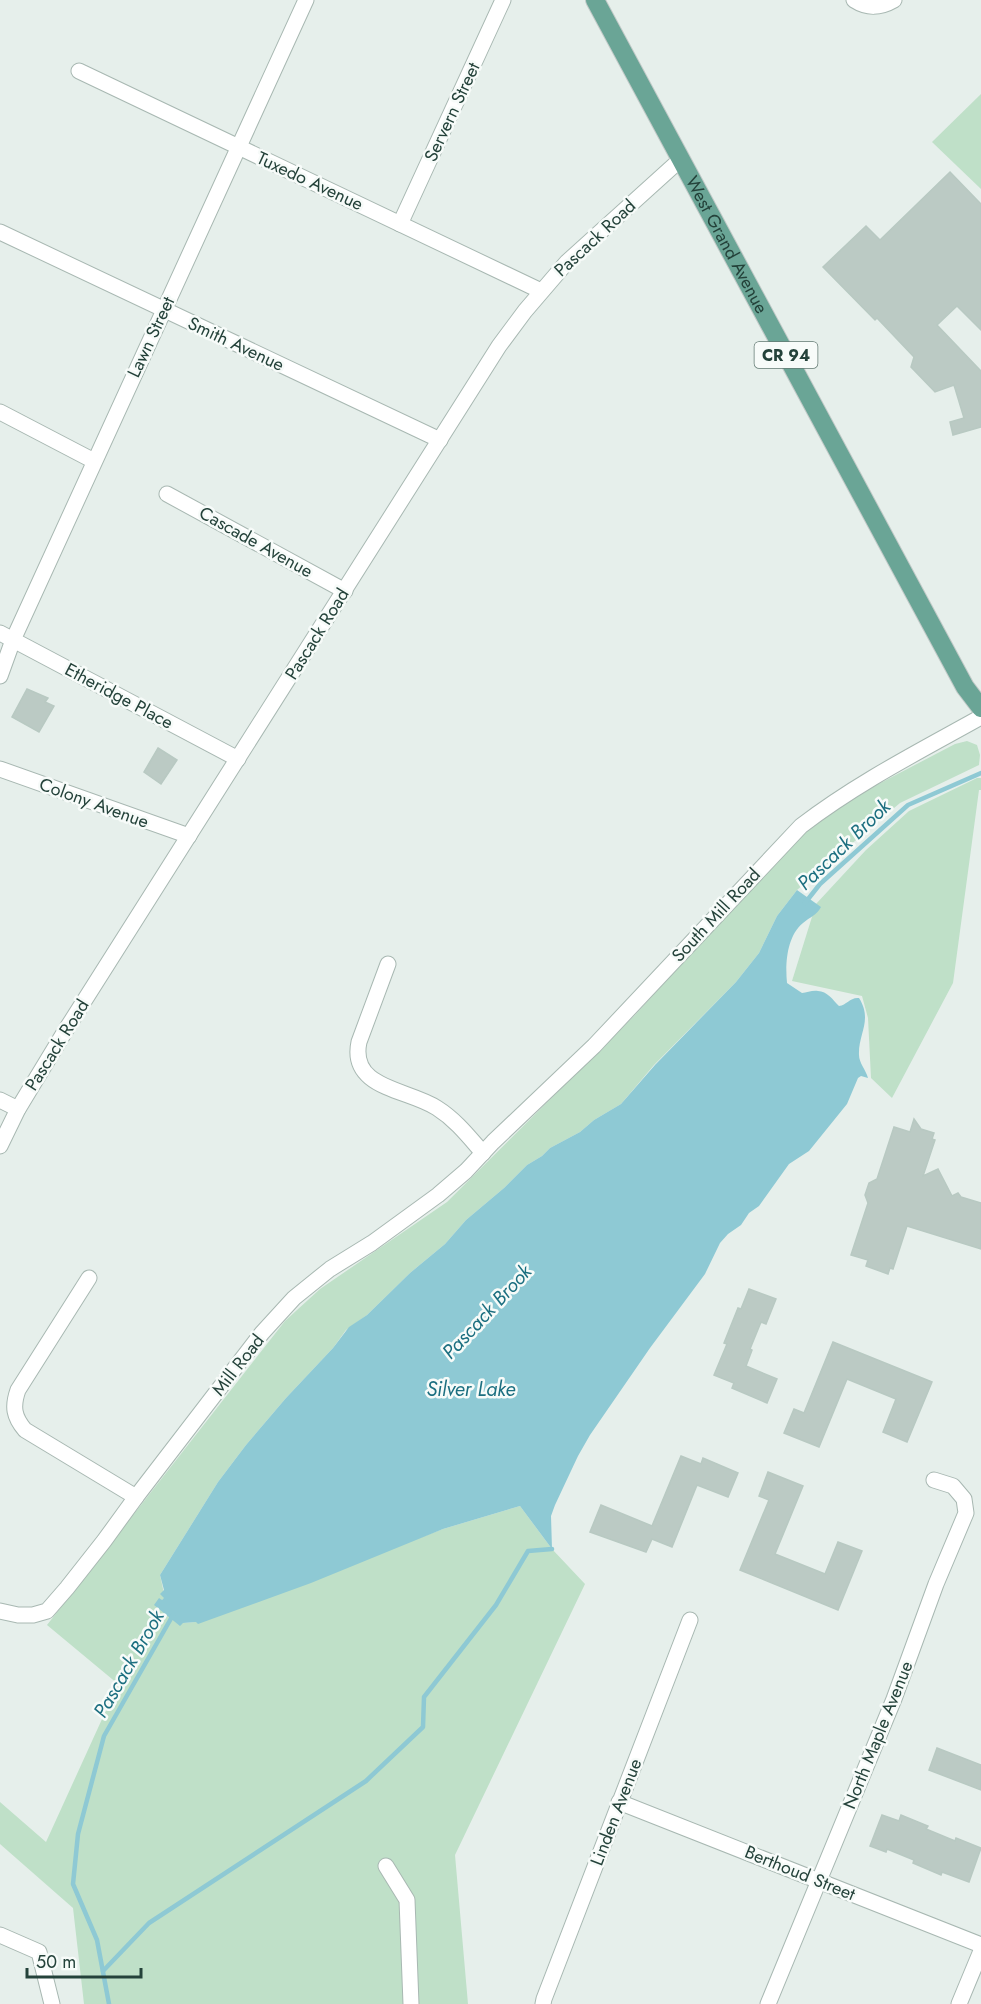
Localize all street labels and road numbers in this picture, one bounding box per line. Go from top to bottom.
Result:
street label: Servern Street [418,58,487,166]
street label: Tuxedo Avenue [253,145,367,217]
street label: West Grand Avenue [679,171,774,318]
street label: Pascack Road [548,193,642,283]
street label: Lawn Street [121,292,181,382]
street label: Smith Avenue [183,310,289,378]
road number: CR 94 [754,342,818,368]
street label: Cascade Avenue [194,500,318,584]
street label: Pascack Road [279,583,355,685]
street label: Etheridge Place [60,656,178,736]
street label: Colony Avenue [36,771,152,835]
street label: South Mill Road [666,862,766,968]
street label: Pascack Road [19,994,95,1096]
street label: Mill Road [206,1329,270,1401]
street label: North Maple Avenue [836,1657,920,1813]
street label: Linden Avenue [584,1755,648,1869]
street label: Berthoud Street [741,1839,860,1907]

